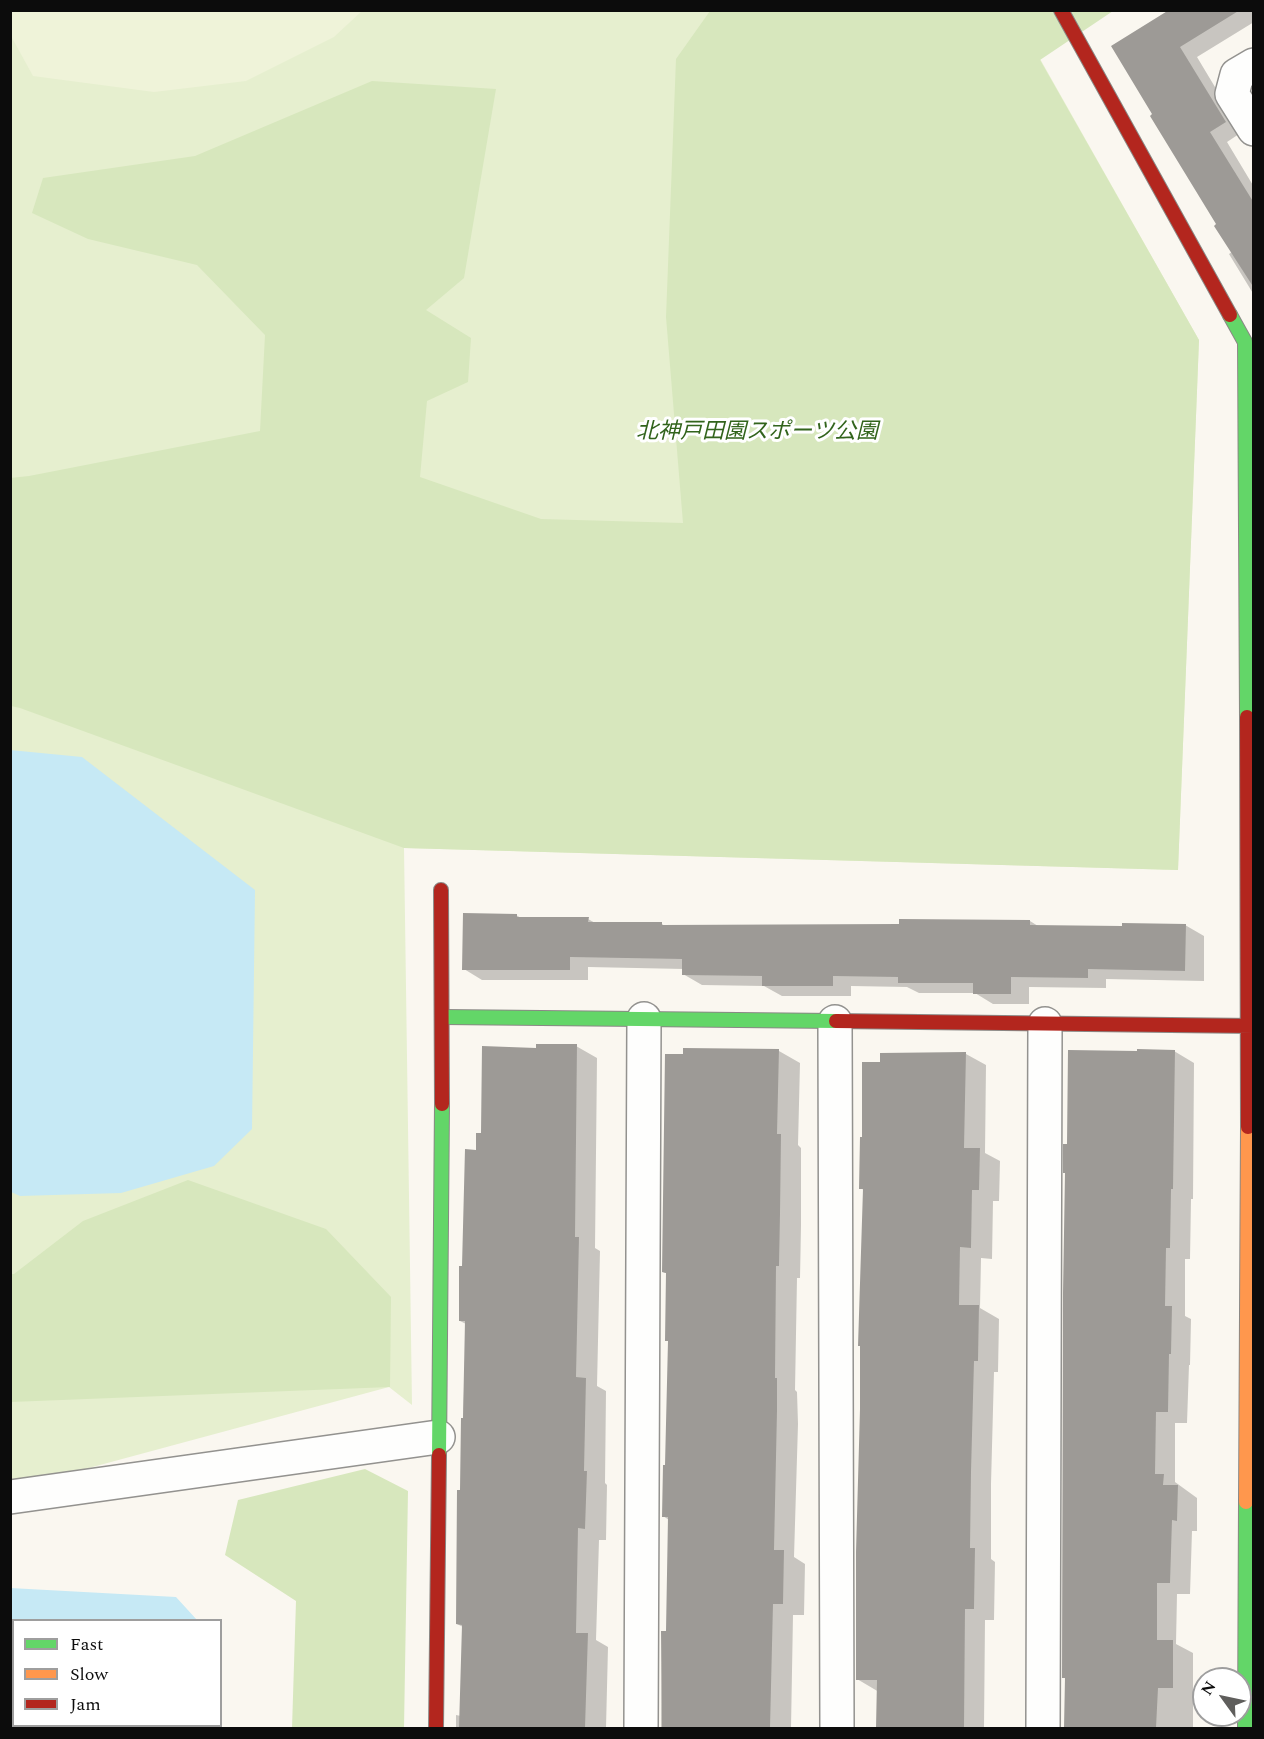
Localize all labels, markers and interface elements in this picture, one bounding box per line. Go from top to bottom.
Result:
park label: 北神戸田園スポーツ公園 [636,421,878,447]
legend [12,1619,222,1727]
text: Fast [70,1631,103,1658]
text: Slow [70,1661,108,1688]
north arrow [1192,1667,1252,1727]
text: N [1195,1676,1222,1700]
text: Jam [70,1691,101,1718]

